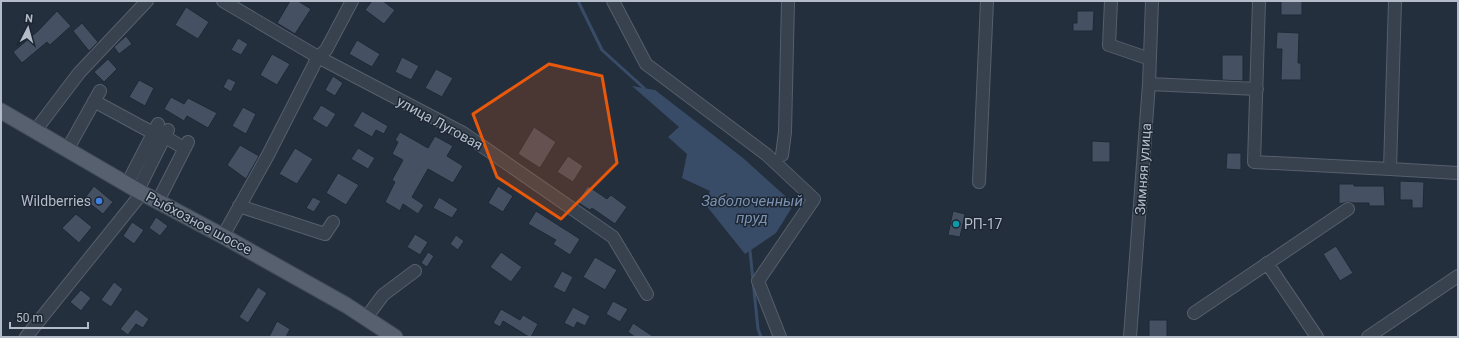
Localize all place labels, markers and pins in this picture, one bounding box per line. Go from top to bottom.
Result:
place label: Wildberries [21,193,91,209]
marker: Wildberries [94,196,104,206]
place label: РП-17 [964,216,1003,232]
marker: РП-17 [951,219,961,229]

